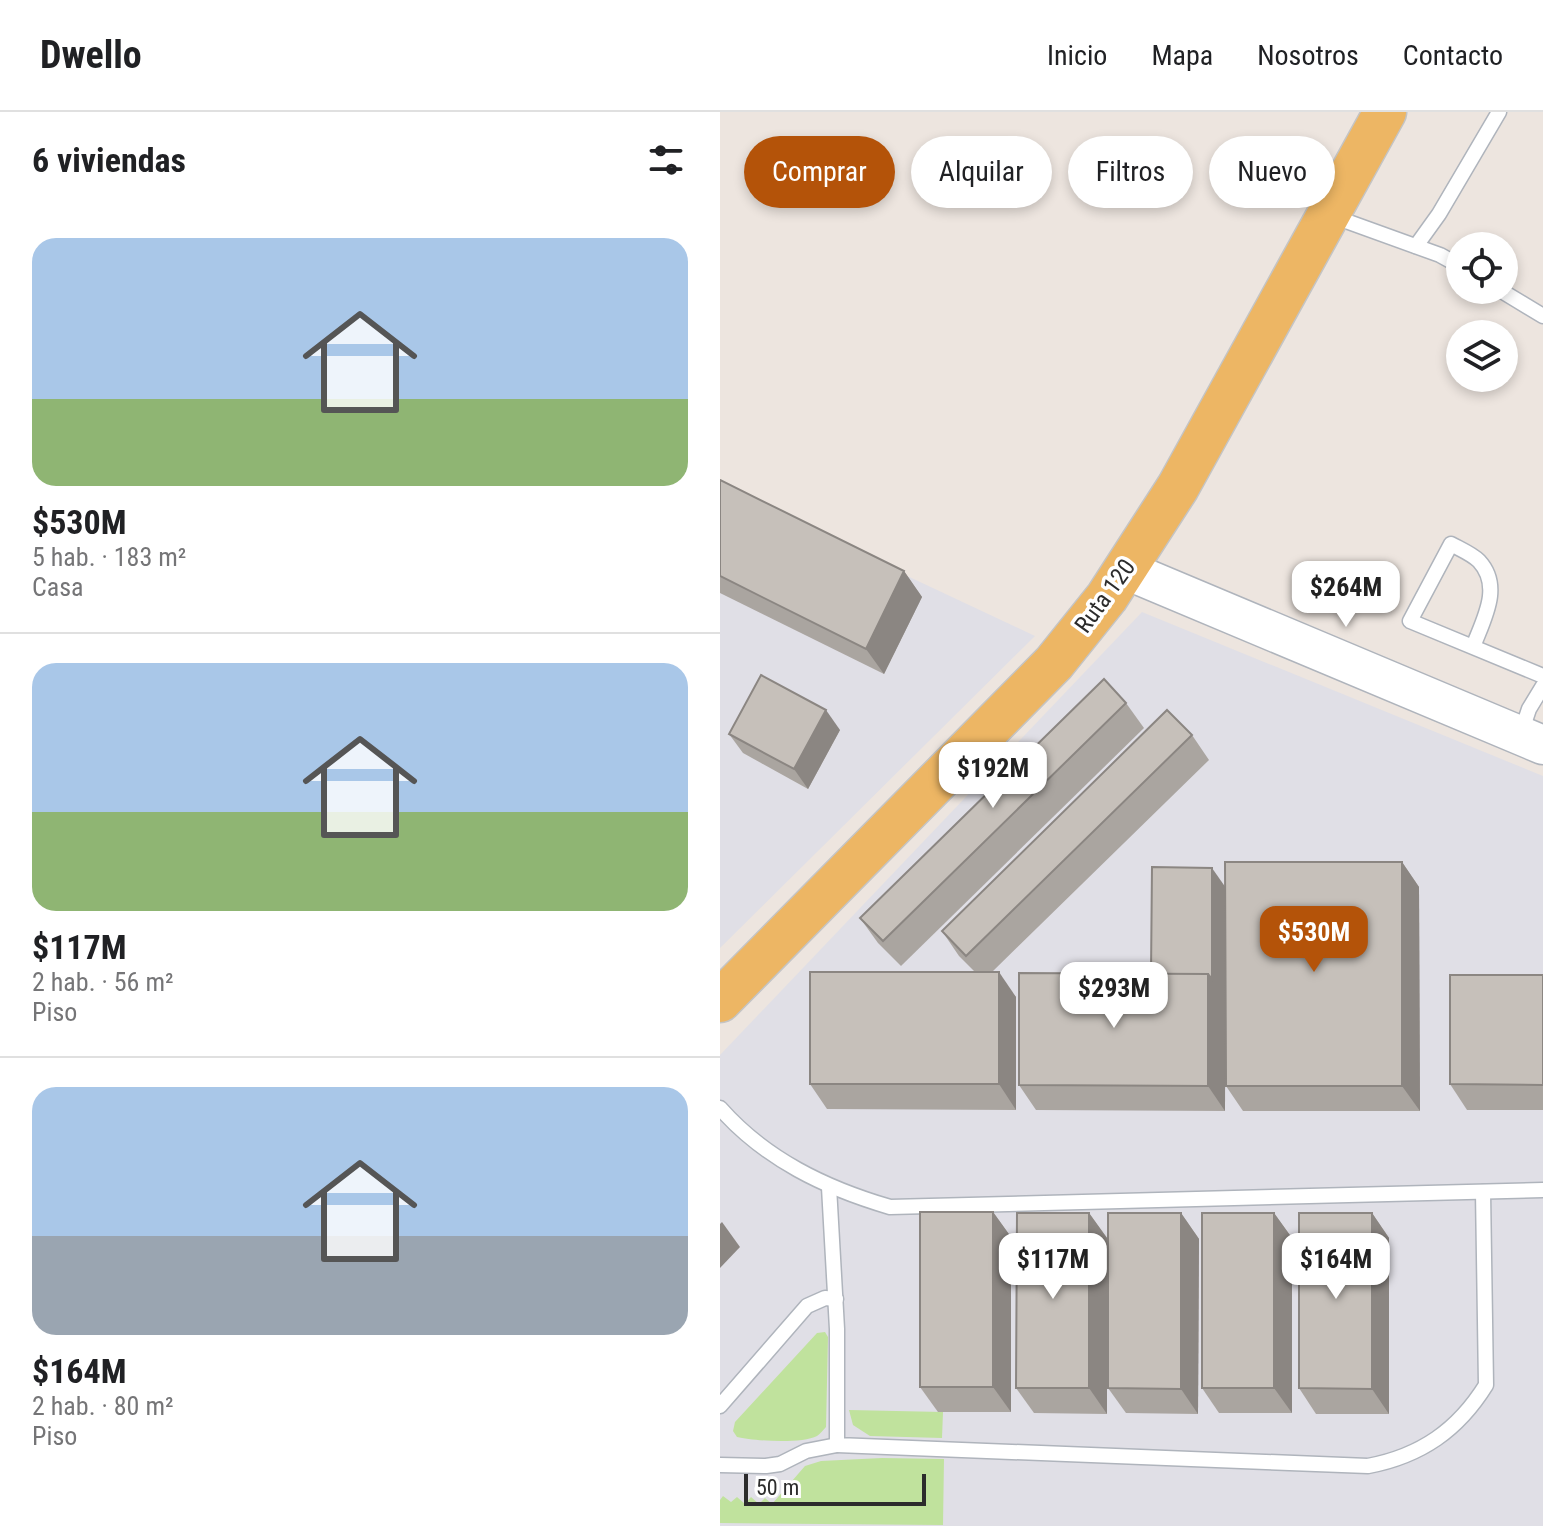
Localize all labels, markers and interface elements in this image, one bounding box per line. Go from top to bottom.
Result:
text: Dwello [40,33,142,77]
text: Inicio [1047,39,1107,72]
text: Mapa [1151,39,1213,72]
text: Nosotros [1257,39,1359,72]
text: Contacto [1403,39,1503,72]
chip: Comprar [744,136,895,208]
chip: Alquilar [911,136,1052,208]
chip: Filtros [1068,136,1193,208]
chip: Nuevo [1209,136,1335,208]
icon: filters [644,138,688,182]
text: 6 viviendas [32,140,186,180]
map controls [1446,232,1518,392]
button: locate [1446,232,1518,304]
icon: home [288,290,432,434]
button: layers [1446,320,1518,392]
text: $530M [32,502,127,542]
text: 5 hab. · 183 m² [32,542,186,572]
street label: Ruta 120 [1069,554,1141,638]
pin: $264M [1290,561,1402,629]
text: Casa [32,572,84,602]
text: $264M [1310,572,1382,602]
icon: home [288,715,432,859]
pin: $192M [937,742,1049,810]
text: $192M [957,753,1029,783]
pin: $530M [1258,906,1370,974]
text: $530M [1278,917,1350,947]
text: $117M [32,927,127,967]
pin: $293M [1058,962,1170,1030]
text: 2 hab. · 56 m² [32,967,174,997]
text: $293M [1078,973,1150,1003]
text: Piso [32,997,77,1027]
icon: home [288,1139,432,1283]
pin: $117M [997,1233,1109,1301]
pin: $164M [1280,1233,1392,1301]
text: $117M [1017,1244,1089,1274]
text: $164M [1300,1244,1372,1274]
text: $164M [32,1351,127,1391]
text: 2 hab. · 80 m² [32,1391,174,1421]
text: Piso [32,1421,77,1451]
scale bar [744,1470,926,1506]
text: 50 m [756,1475,799,1500]

